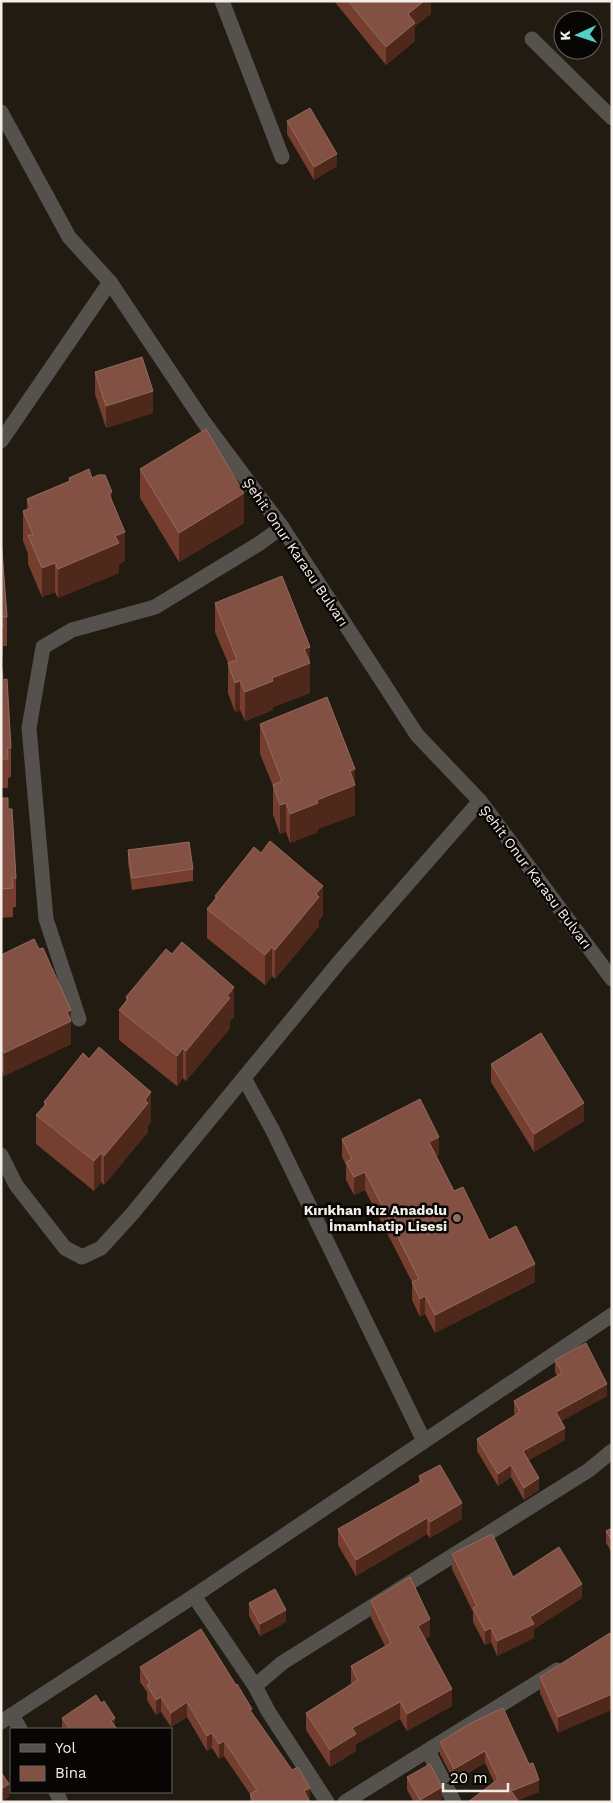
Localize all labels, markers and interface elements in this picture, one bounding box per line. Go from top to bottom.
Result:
north arrow [553,10,603,60]
text: K [557,30,573,41]
street label: Şehit Onur Karasu Bulvarı [240,475,352,629]
street label: Şehit Onur Karasu Bulvarı [477,802,595,952]
place label: Kırıkhan Kız Anadolu İmamhatip Lisesi [304,1202,447,1234]
marker: Kırıkhan Kız Anadolu İmamhatip Lisesi [451,1212,463,1224]
legend [10,1728,172,1793]
text: Yol [55,1739,77,1757]
scale bar [443,1760,508,1792]
text: Bina [55,1764,87,1782]
text: 20 m [450,1769,488,1787]

